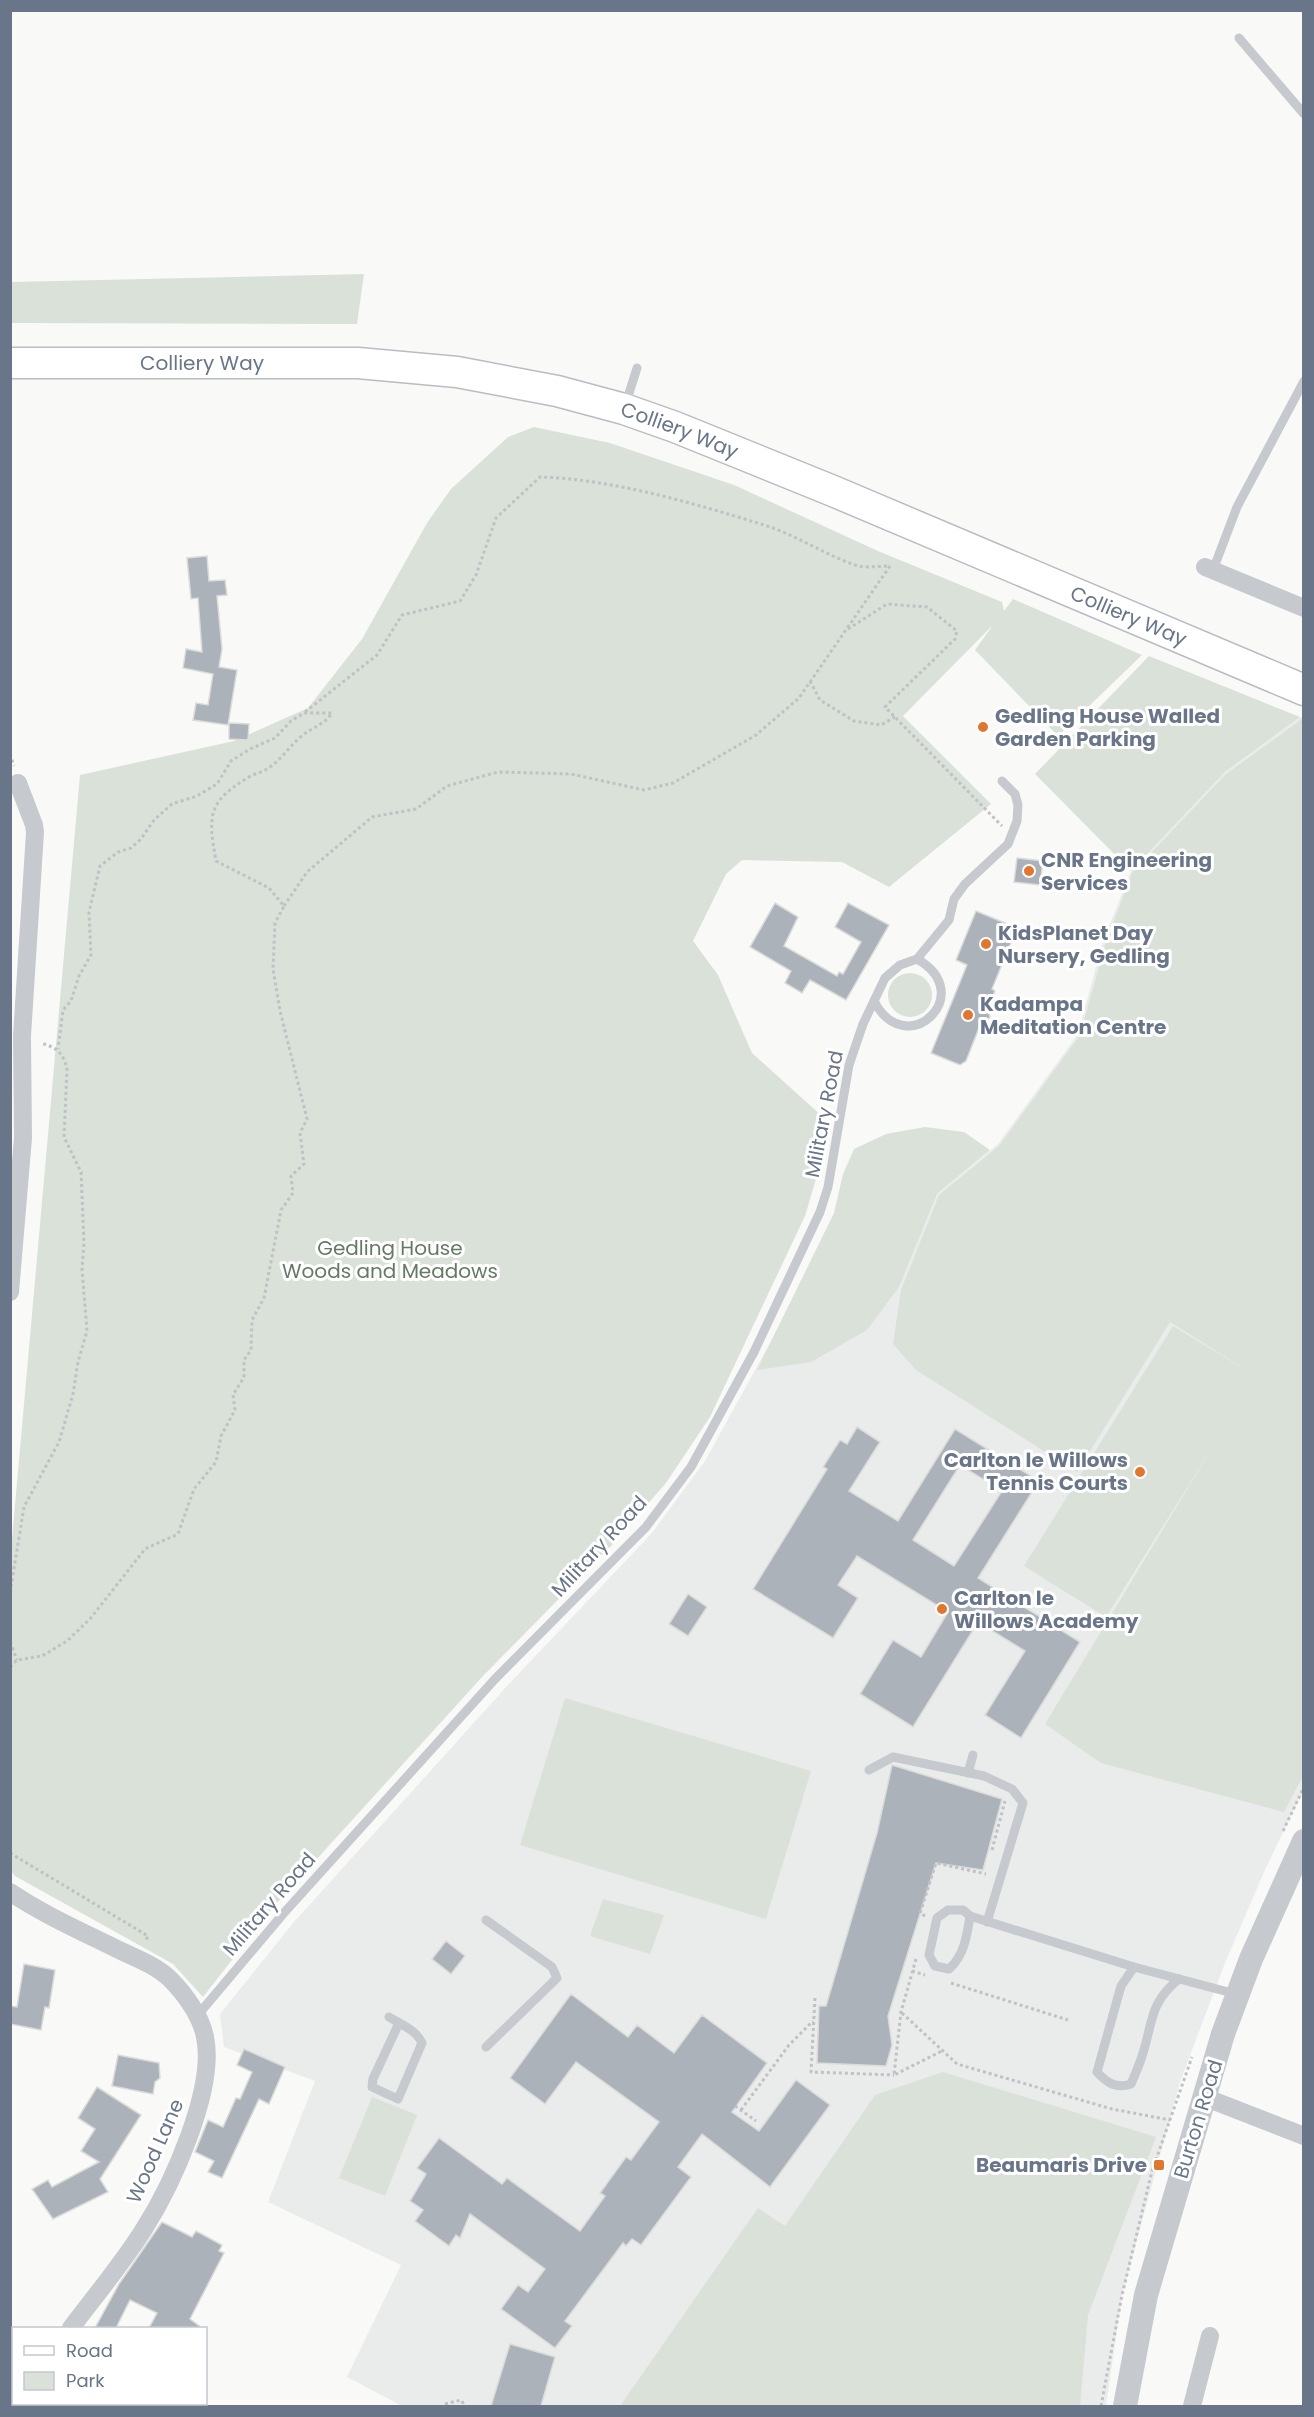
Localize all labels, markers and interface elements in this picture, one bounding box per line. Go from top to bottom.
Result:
street label: Colliery Way [140,349,264,377]
street label: Colliery Way [617,395,743,465]
street label: Colliery Way [1066,579,1191,653]
place label: Gedling House Walled Garden Parking [995,702,1220,753]
marker: Gedling House Walled Garden Parking [976,720,990,734]
place label: CNR Engineering Services [1041,846,1212,897]
marker: CNR Engineering Services [1022,864,1036,878]
place label: KidsPlanet Day Nursery, Gedling [998,919,1170,970]
marker: KidsPlanet Day Nursery, Gedling [979,937,993,951]
place label: Kadampa Meditation Centre [980,990,1166,1041]
marker: Kadampa Meditation Centre [961,1008,975,1022]
street label: Military Road [798,1048,850,1180]
park label: Gedling House Woods and Meadows [282,1234,498,1285]
place label: Carlton le Willows Tennis Courts [944,1446,1128,1497]
marker: Carlton le Willows Tennis Courts [1133,1465,1147,1479]
street label: Military Road [545,1489,653,1603]
place label: Carlton le Willows Academy [954,1584,1139,1635]
marker: Carlton le Willows Academy [935,1602,949,1616]
street label: Military Road [216,1846,322,1962]
street label: Burton Road [1167,2056,1229,2182]
street label: Wood Lane [120,2094,190,2208]
place label: Beaumaris Drive [976,2151,1147,2179]
marker: Beaumaris Drive [1152,2158,1166,2172]
legend [12,2327,207,2405]
text: Road [66,2338,113,2363]
text: Park [66,2368,105,2393]

